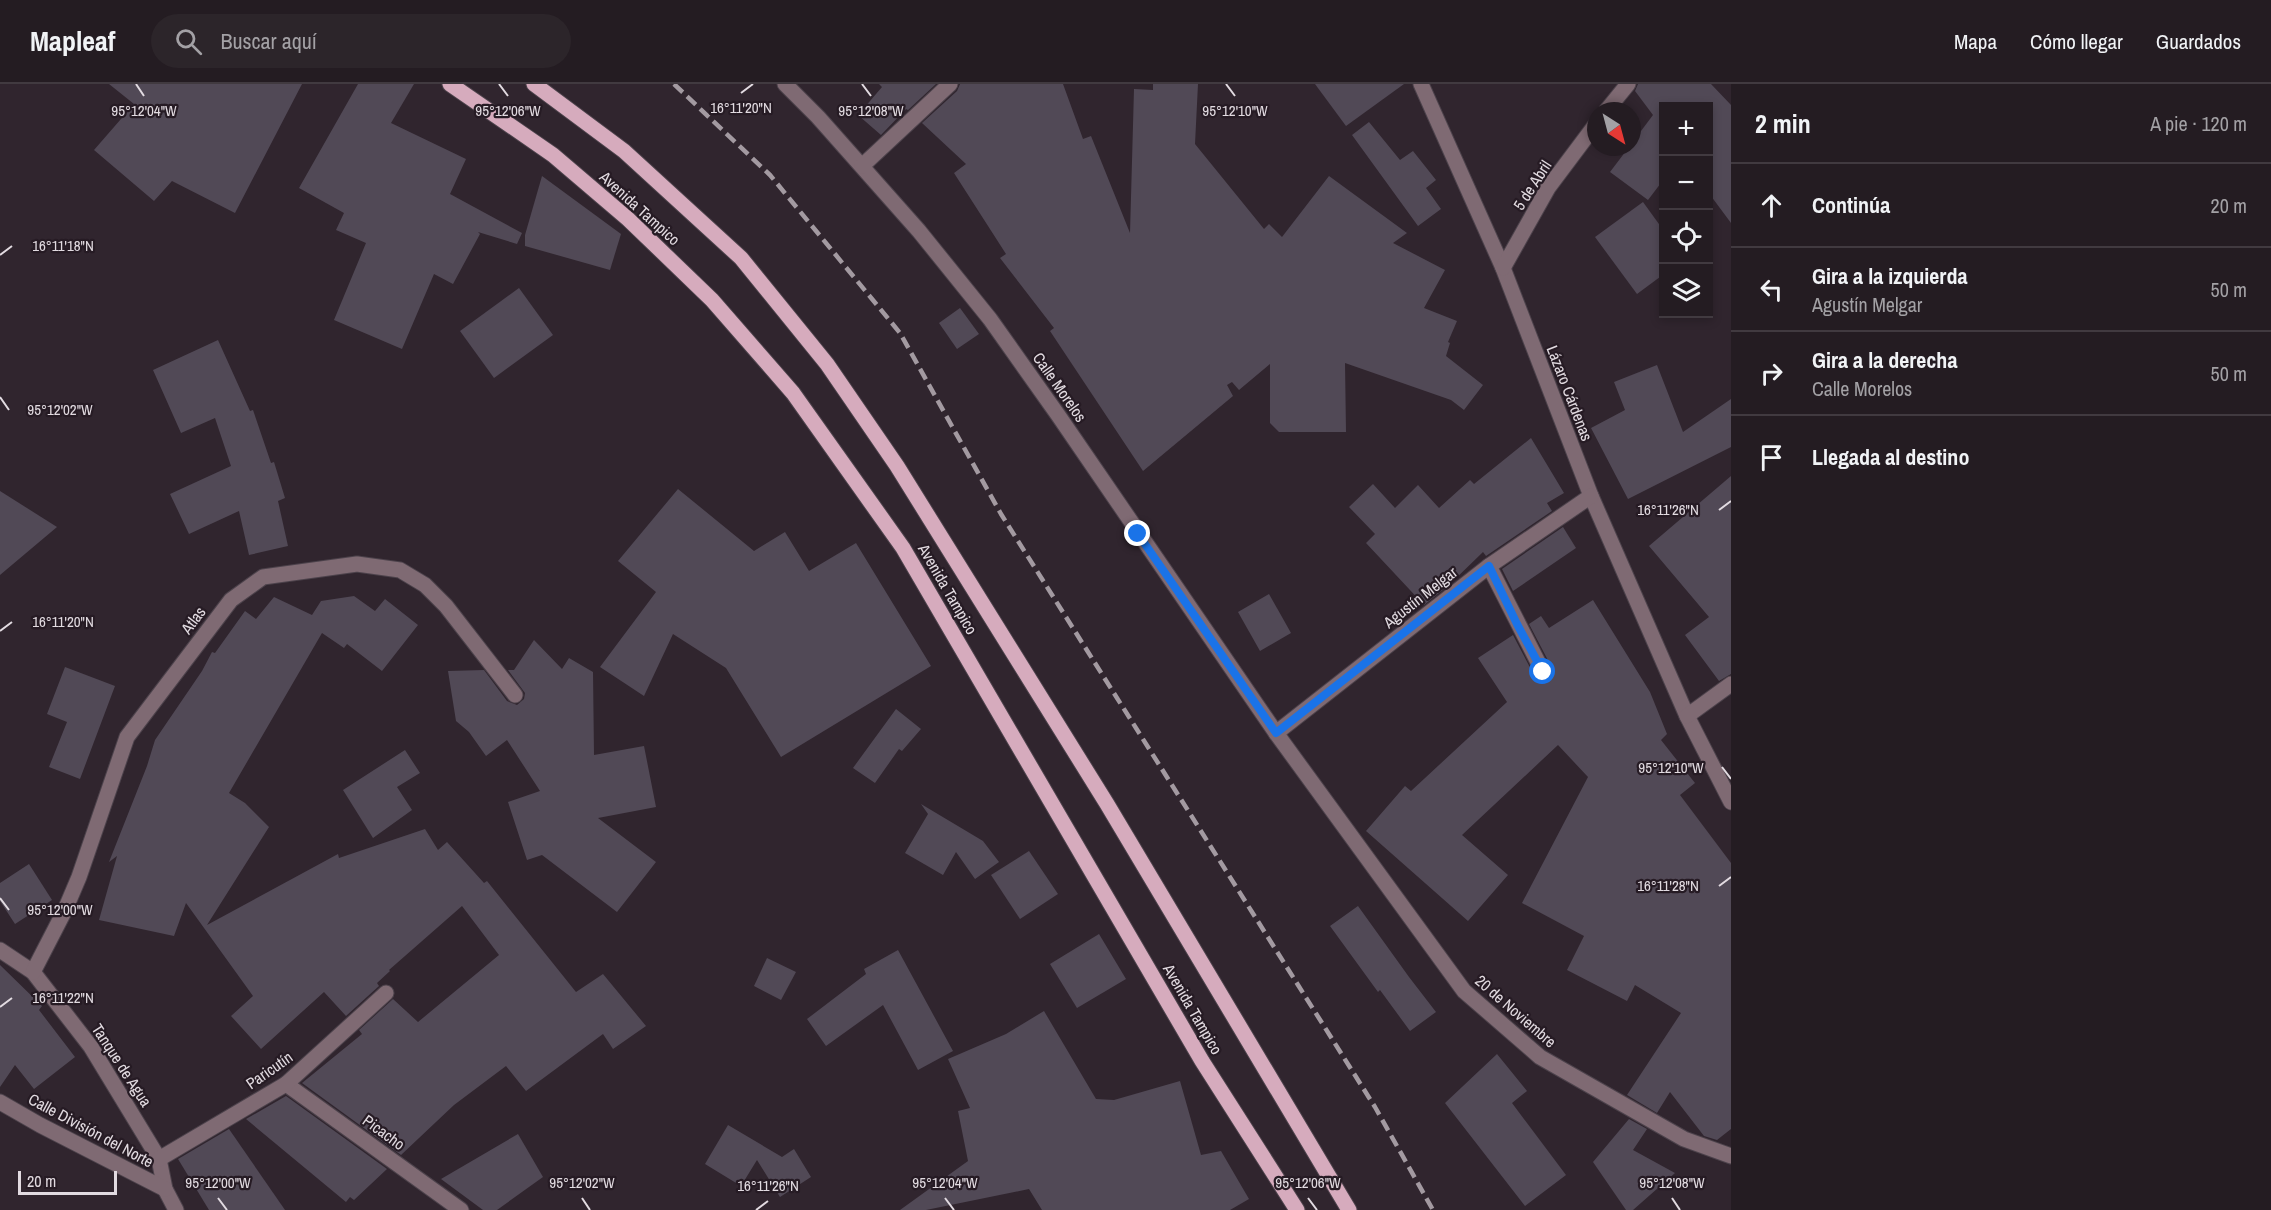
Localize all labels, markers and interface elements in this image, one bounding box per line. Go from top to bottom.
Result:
search box [151,14,571,68]
text: Mapleaf [30,22,115,60]
icon: search [172,25,205,58]
text: Buscar aquí [220,26,317,56]
text: Mapa [1954,27,1997,56]
text: Cómo llegar [2030,27,2123,56]
text: Guardados [2156,27,2241,56]
text: 16°11'20"N [710,97,772,118]
text: 95°12'04"W [111,100,177,121]
text: 95°12'06"W [475,100,541,121]
text: 95°12'08"W [838,100,904,121]
text: 95°12'10"W [1202,100,1268,121]
north arrow [1587,102,1641,156]
map controls [1659,102,1713,318]
button: + [1659,102,1713,156]
text: 2 min [1755,106,1811,141]
text: A pie · 120 m [2150,110,2247,137]
street label: 5 de Abril [1508,156,1556,214]
button: − [1659,156,1713,210]
street label: Avenida Tampico [594,165,685,250]
icon: ahead [1755,189,1788,222]
text: Continúa [1812,190,1890,220]
text: 20 m [2211,192,2247,219]
button: locate [1659,210,1713,264]
text: 16°11'18"N [32,235,94,256]
text: Gira a la izquierda [1812,261,1967,291]
button: layers [1659,264,1713,318]
icon: left [1755,273,1788,306]
text: 50 m [2211,276,2247,303]
text: Agustín Melgar [1812,291,1922,318]
street label: Lázaro Cárdenas [1542,342,1598,444]
text: Gira a la derecha [1812,345,1957,375]
street label: Calle Morelos [1028,348,1092,426]
icon: right [1755,357,1788,390]
text: 50 m [2211,360,2247,387]
text: Calle Morelos [1812,375,1912,402]
text: 95°12'02"W [27,399,93,420]
icon: arrive [1755,441,1788,474]
text: Llegada al destino [1812,442,1969,472]
text: 16°11'26"N [1637,499,1699,520]
route end [1124,520,1150,546]
street label: Avenida Tampico [913,539,983,638]
street label: Agustín Melgar [1378,561,1462,633]
street label: Atlas [175,602,211,639]
text: 16°11'20"N [32,611,94,632]
route start [1529,658,1555,684]
text: 95°12'10"W [1638,757,1704,778]
text: 16°11'28"N [1637,875,1699,896]
text: 95°12'00"W [27,899,93,920]
street label: Avenida Tampico [1158,959,1228,1058]
street label: 20 de Noviembre [1471,970,1561,1052]
text: 16°11'22"N [32,987,94,1008]
street label: Tanque de Agua [87,1019,158,1111]
street label: Paricutín [241,1046,297,1094]
street label: Calle División del Norte [25,1088,157,1172]
street label: Picacho [358,1109,410,1155]
scale bar [18,1168,117,1196]
text: 20 m [27,1170,56,1192]
text: 95°12'00"W [185,1172,251,1193]
text: 95°12'02"W [549,1172,615,1193]
text: 95°12'04"W [912,1172,978,1193]
text: 95°12'06"W [1275,1172,1341,1193]
text: 95°12'08"W [1639,1172,1705,1193]
text: 16°11'26"N [737,1175,799,1196]

